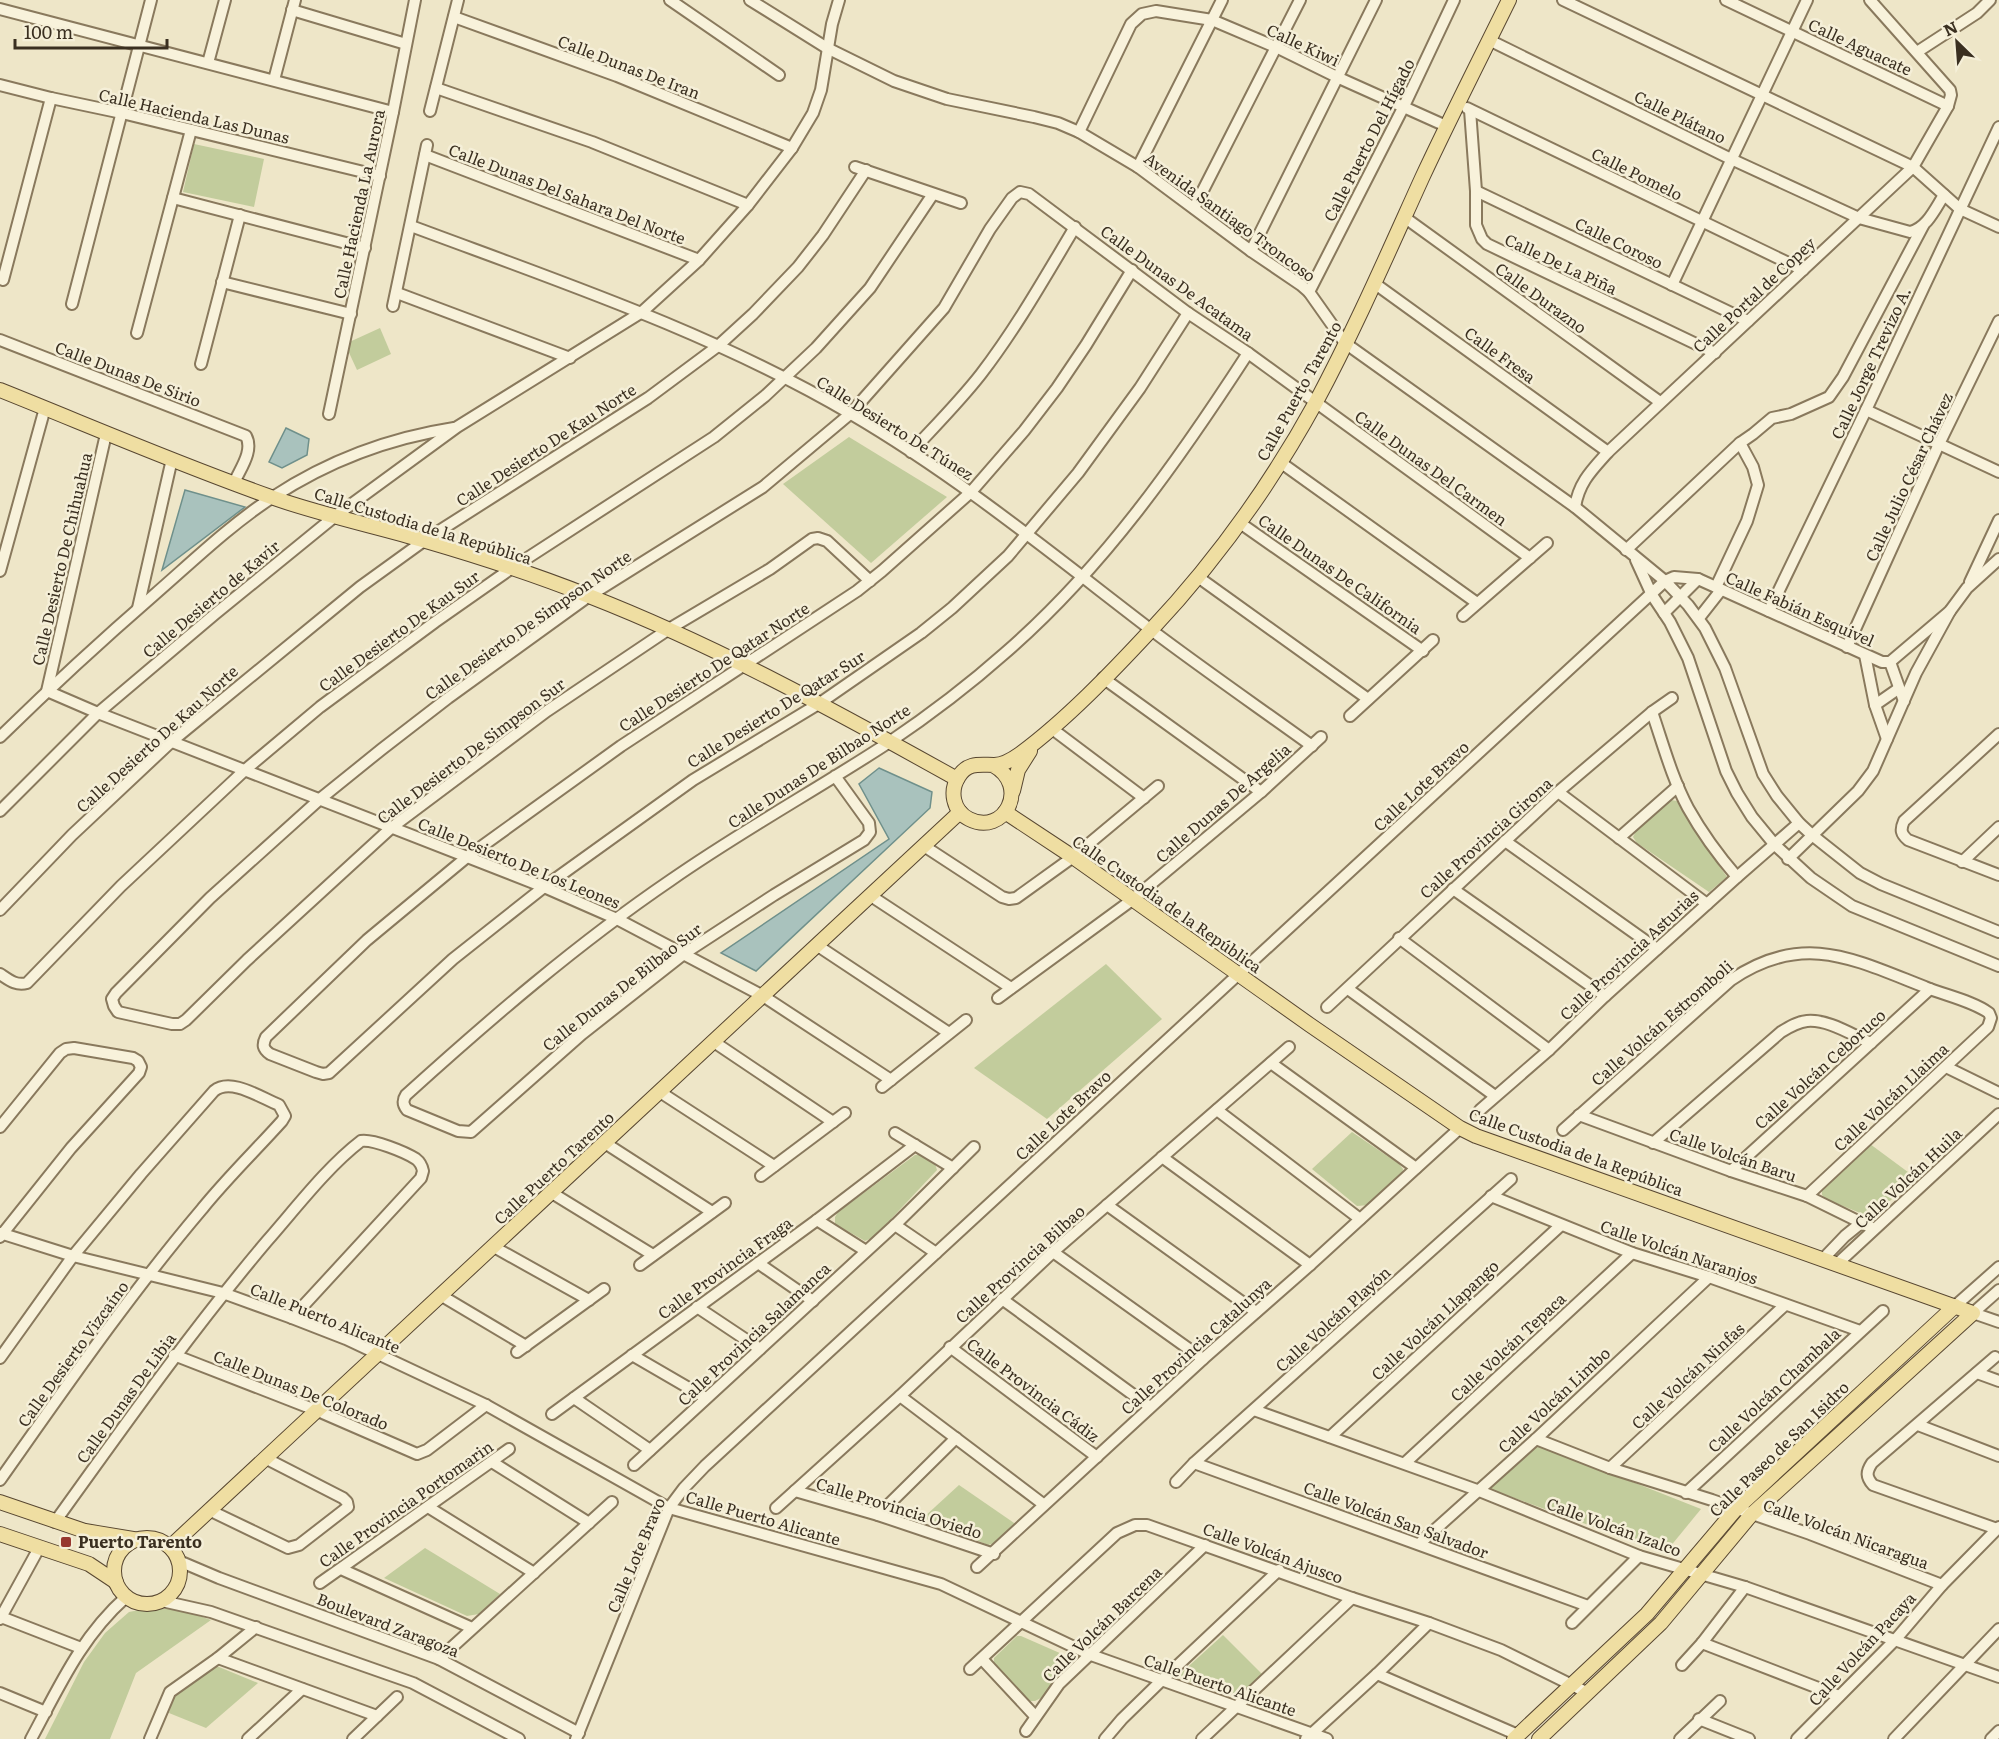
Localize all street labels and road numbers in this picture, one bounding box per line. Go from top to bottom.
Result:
street label: Calle Aguacate [1805,12,1916,81]
street label: Calle Kiwi [1263,17,1344,71]
street label: Calle Dunas De Iran [555,28,704,104]
street label: Calle Puerto Del Hígado [1317,54,1420,225]
street label: Calle Hacienda Las Dunas [97,81,292,149]
street label: Calle Plátano [1630,84,1730,149]
street label: Calle Hacienda La Aurora [326,106,390,301]
street label: Calle Dunas Del Sahara Del Norte [446,137,689,249]
street label: Calle Pomelo [1588,141,1687,206]
street label: Avenida Santiago Troncoso [1140,146,1321,287]
street label: Calle Coroso [1571,210,1668,274]
street label: Calle Dunas De Acatama [1096,218,1259,346]
street label: Calle De La Piña [1501,227,1622,300]
street label: Calle Portal de Copey [1687,230,1821,358]
street label: Calle Durazno [1491,256,1592,339]
street label: Calle Jorge Trevizo A. [1824,282,1916,443]
street label: Calle Puerto Tarento [1250,316,1347,465]
street label: Calle Fresa [1460,320,1541,388]
street label: Calle Dunas De Sirio [52,334,205,412]
street label: Calle Desierto De Túnez [812,369,979,485]
street label: Calle Desierto De Kau Norte [451,377,640,512]
street label: Calle Julio César Chávez [1858,388,1958,565]
street label: Calle Dunas Del Carmen [1350,404,1513,531]
street label: Calle Desierto De Chihuahua [25,450,97,668]
street label: Calle Custodia de la República [311,480,535,570]
street label: Calle Dunas De California [1254,507,1428,639]
street label: Calle Desierto de Kavir [137,533,284,663]
street label: Calle Desierto De Simpson Norte [419,543,636,705]
street label: Calle Desierto De Kau Sur [313,563,484,697]
street label: Calle Fabián Esquivel [1722,564,1879,652]
street label: Calle Desierto De Qatar Norte [613,595,813,737]
street label: Calle Desierto De Qatar Sur [682,643,870,773]
street label: Calle Desierto De Kau Norte [70,659,243,818]
street label: Calle Desierto De Simpson Sur [371,671,570,829]
street label: Calle Dunas De Bilbao Norte [722,697,914,833]
street label: Calle Lote Bravo [1367,734,1474,836]
street label: Calle Dunas De Argelia [1149,736,1296,868]
street label: Calle Provincia Girona [1414,771,1557,904]
street label: Calle Desierto De Los Leones [415,810,624,914]
street label: Calle Custodia de la República [1068,828,1268,978]
street label: Calle Provincia Asturias [1554,883,1703,1025]
street label: Calle Dunas De Bilbao Sur [537,916,707,1056]
street label: Calle Volcán Estromboli [1585,954,1738,1091]
street label: Calle Volcán Ceboruco [1748,1003,1890,1134]
street label: Calle Volcán Llaima [1827,1036,1954,1156]
street label: Calle Lote Bravo [1009,1063,1116,1165]
street label: Calle Custodia de la República [1466,1101,1687,1201]
street label: Calle Puerto Tarento [488,1105,619,1229]
street label: Calle Volcán Baru [1666,1121,1800,1187]
street label: Calle Volcán Huila [1848,1121,1967,1233]
street label: Calle Provincia Bilbao [949,1198,1089,1328]
street label: Calle Provincia Fraga [652,1210,797,1324]
street label: Calle Volcán Naranjos [1597,1213,1761,1289]
street label: Calle Volcán Llapango [1365,1254,1504,1385]
street label: Calle Provincia Salamanca [672,1256,835,1411]
street label: Calle Volcán Playón [1269,1260,1396,1377]
street label: Calle Provincia Catalunya [1115,1271,1276,1419]
street label: Calle Desierto Vizcaíno [11,1275,134,1432]
street label: Calle Puerto Alicante [247,1276,404,1358]
street label: Calle Volcán Tepaca [1444,1286,1571,1406]
street label: Calle Volcán Ninfas [1625,1316,1749,1434]
street label: Calle Volcán Chambala [1702,1321,1845,1457]
street label: Calle Dunas De Libia [70,1327,181,1468]
street label: Calle Provincia Cádiz [962,1331,1105,1447]
street label: Calle Volcán Limbo [1492,1341,1615,1458]
street label: Calle Dunas De Colorado [210,1343,393,1435]
street label: Calle Paseo de San Isidro [1703,1375,1854,1522]
street label: Calle Provincia Portomarin [313,1434,498,1573]
street label: Calle Provincia Oviedo [813,1470,985,1544]
street label: Calle Volcán San Salvador [1301,1474,1493,1564]
street label: Calle Puerto Alicante [683,1483,843,1551]
street label: Calle Volcán Izalco [1544,1491,1685,1562]
street label: Calle Volcán Nicaragua [1760,1492,1933,1574]
street label: Calle Lote Bravo [600,1493,670,1616]
street label: Calle Volcán Ajusco [1200,1516,1347,1589]
street label: Calle Volcán Barcena [1036,1559,1167,1687]
street label: Boulevard Zaragoza [314,1586,463,1662]
street label: Calle Volcán Pacaya [1802,1586,1921,1711]
street label: Calle Puerto Alicante [1141,1647,1300,1721]

